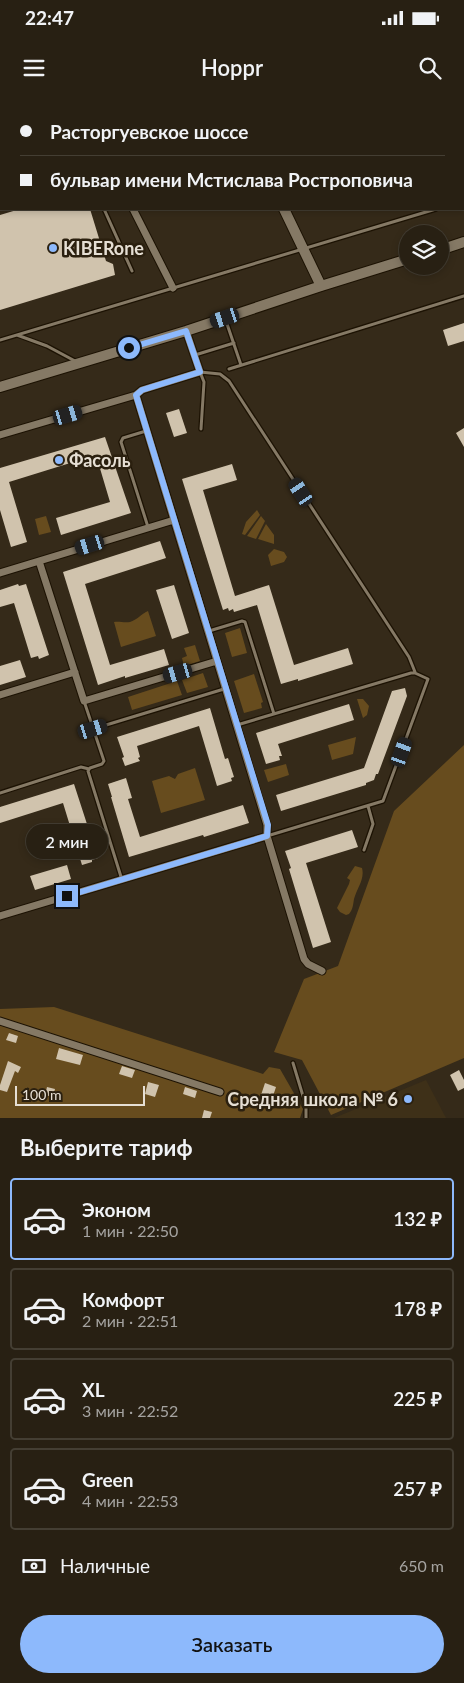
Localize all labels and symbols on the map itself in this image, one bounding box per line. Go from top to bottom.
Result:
place label: KIBERone [63,237,144,259]
marker: KIBERone [47,242,59,254]
car [208,306,241,330]
route start [118,337,140,359]
car [51,404,84,426]
place label: Фасоль [69,449,131,471]
marker: Фасоль [53,454,65,466]
car [286,475,315,509]
car [73,533,106,557]
car [161,662,194,684]
car [76,717,109,741]
car [389,735,414,769]
callout: 2 мин [26,824,108,858]
route end [56,885,78,907]
scale bar [15,1083,145,1106]
place label: Средняя школа № 6 [227,1088,398,1110]
marker: Средняя школа № 6 [402,1093,414,1105]

